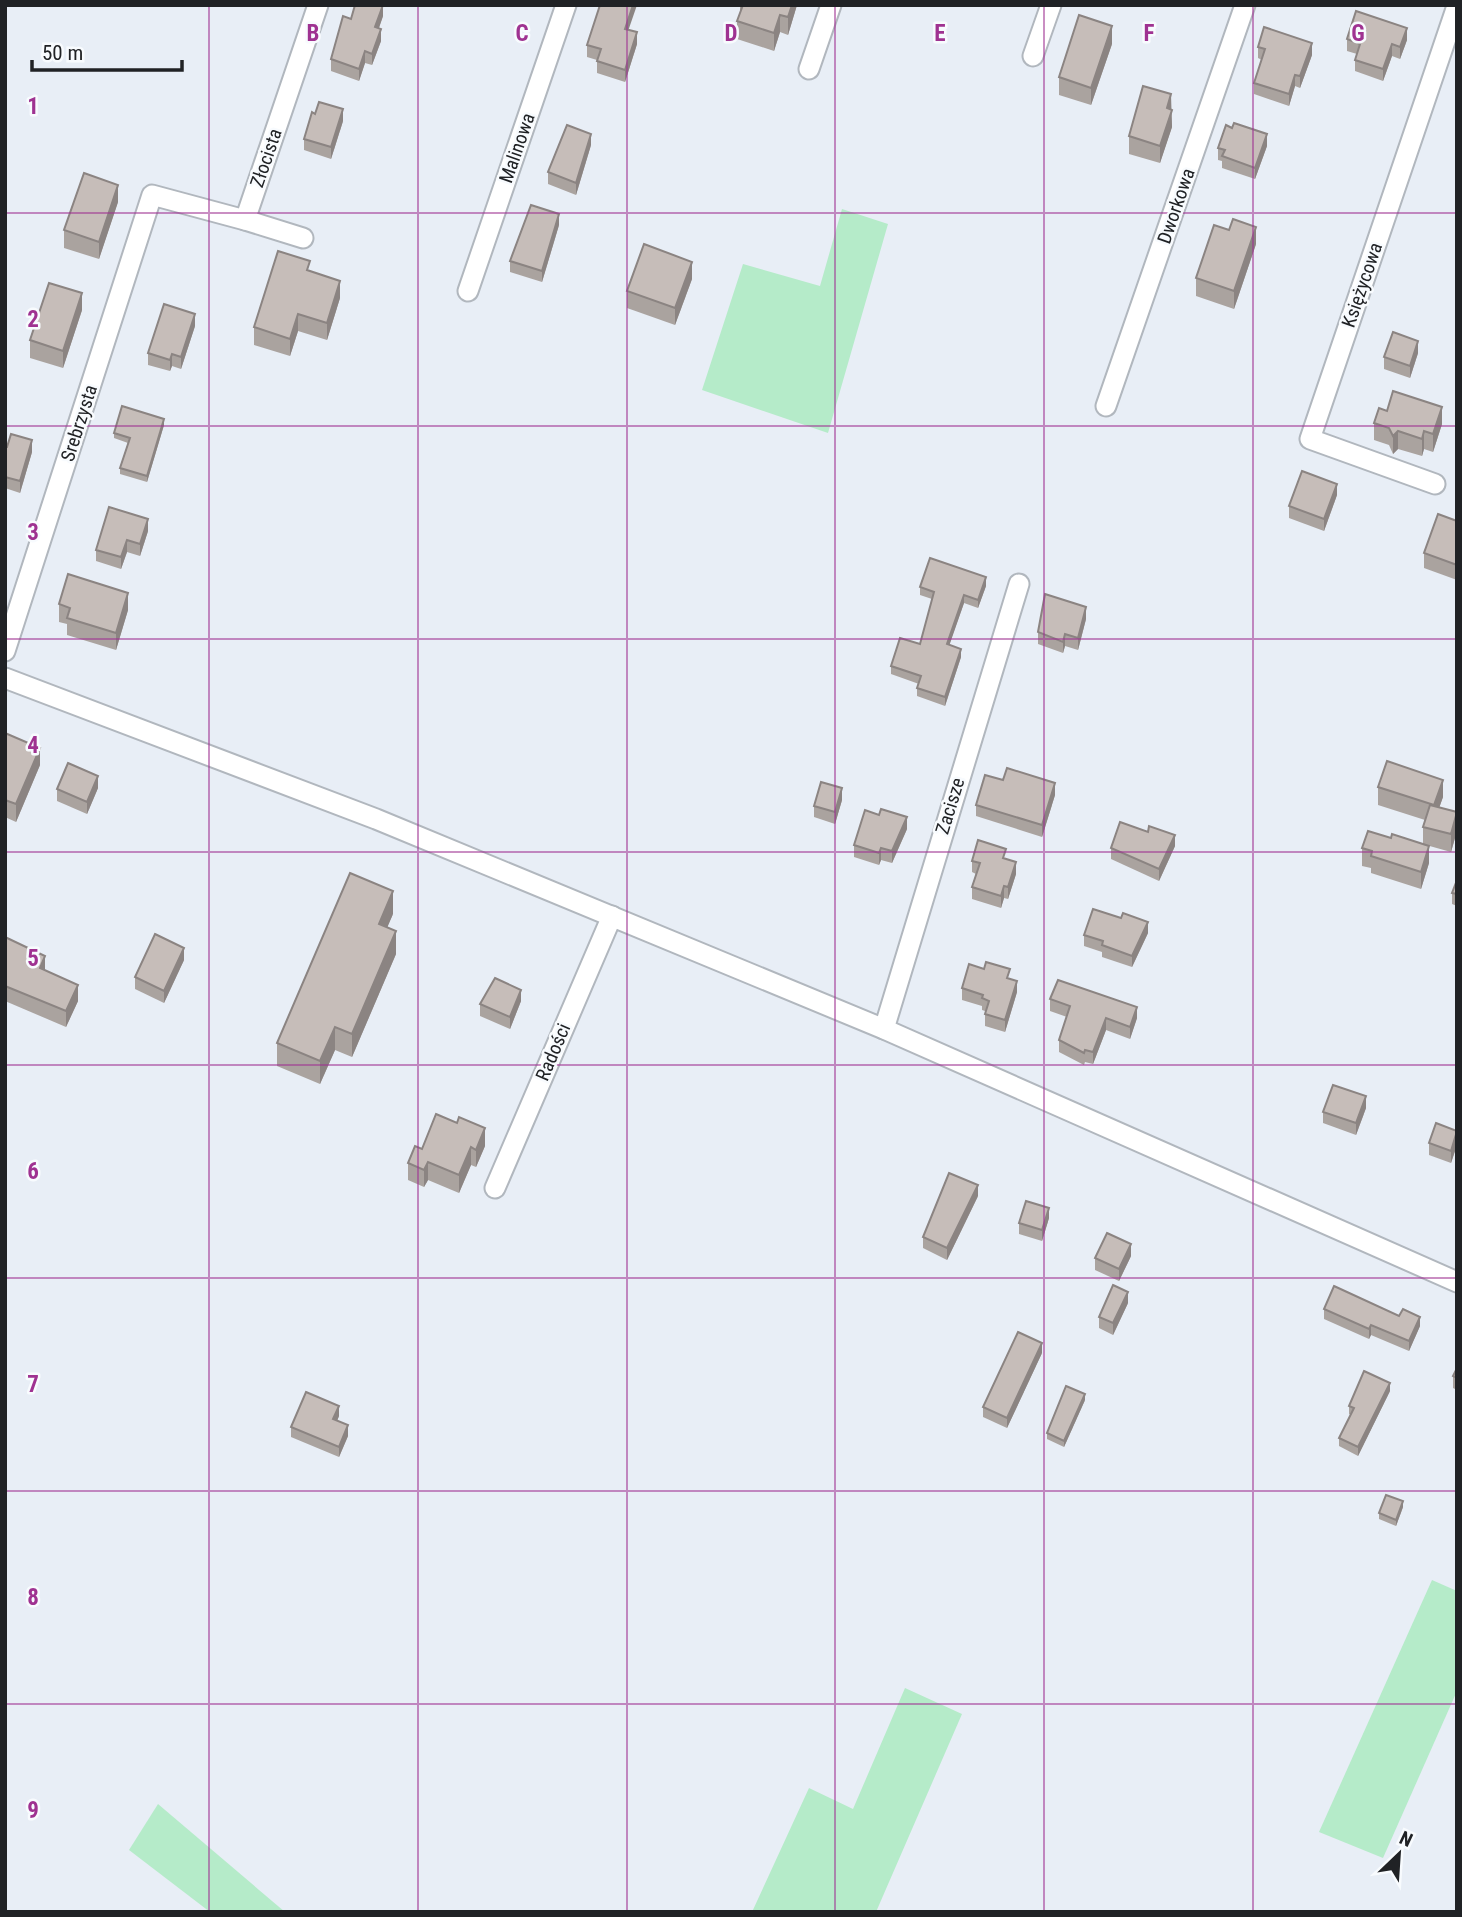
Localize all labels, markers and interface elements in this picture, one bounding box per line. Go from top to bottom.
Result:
text: B [307,20,319,47]
text: C [515,20,529,47]
text: D [725,20,738,47]
text: E [934,20,946,47]
text: F [1144,20,1155,47]
text: G [1351,20,1365,47]
scale bar [32,28,182,72]
text: 50 m [42,41,83,65]
text: 1 [27,93,39,120]
street label: Malinowa [494,110,540,186]
street label: Złocista [245,126,287,190]
street label: Dworkowa [1152,165,1200,247]
street label: Księżycowa [1337,240,1387,330]
text: 2 [27,306,39,333]
street label: Srebrzysta [56,382,102,464]
text: 3 [27,519,39,546]
text: 4 [27,732,39,759]
street label: Zacisze [931,775,969,837]
text: 5 [27,945,39,972]
street label: Radości [531,1020,575,1084]
text: 6 [27,1158,39,1185]
text: 7 [27,1371,39,1398]
text: 8 [27,1584,39,1611]
text: 9 [27,1797,39,1824]
north arrow [1364,1819,1434,1889]
text: N [1396,1826,1416,1852]

